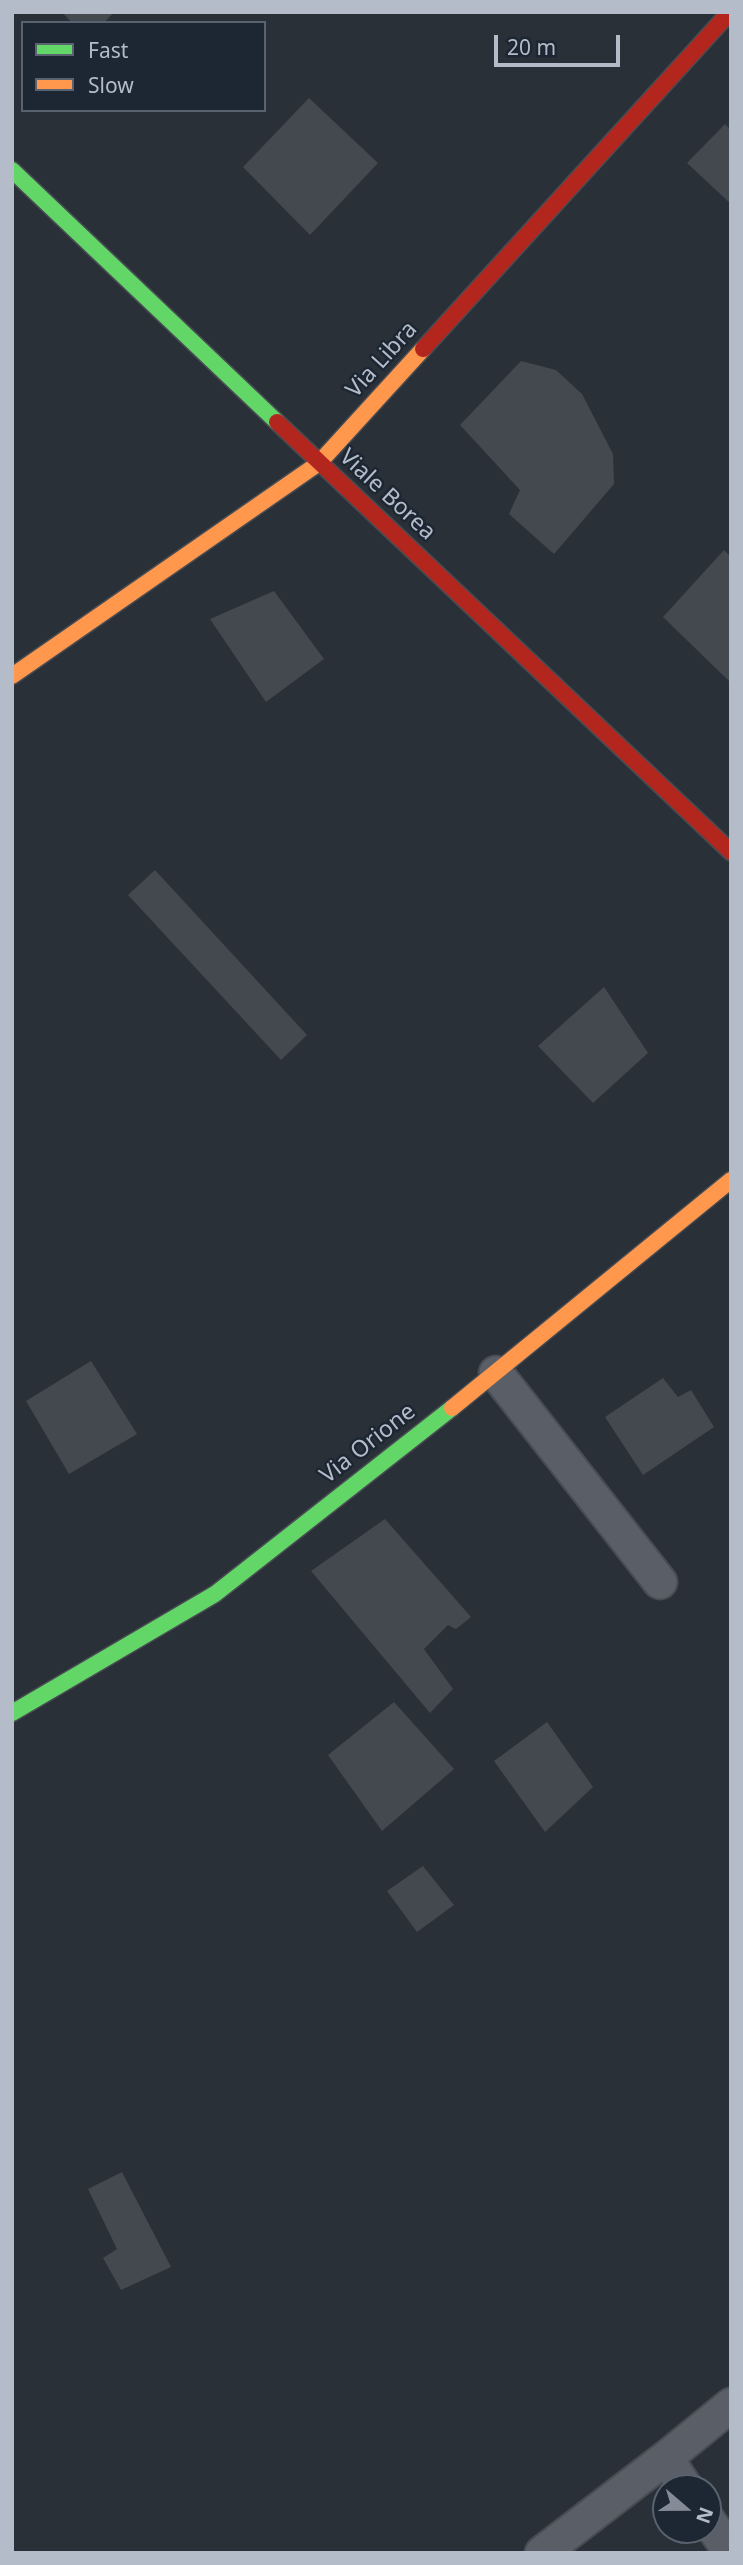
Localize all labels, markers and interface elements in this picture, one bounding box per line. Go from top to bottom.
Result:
legend [21,21,266,112]
scale bar [498,21,624,65]
text: 20 m [507,33,556,61]
text: Fast [88,36,128,64]
text: Slow [88,71,134,99]
street label: Via Libra [341,316,423,404]
street label: Viale Borea [333,444,441,546]
street label: Via Orione [315,1398,421,1490]
north arrow [652,2474,722,2544]
text: N [690,2504,720,2527]

